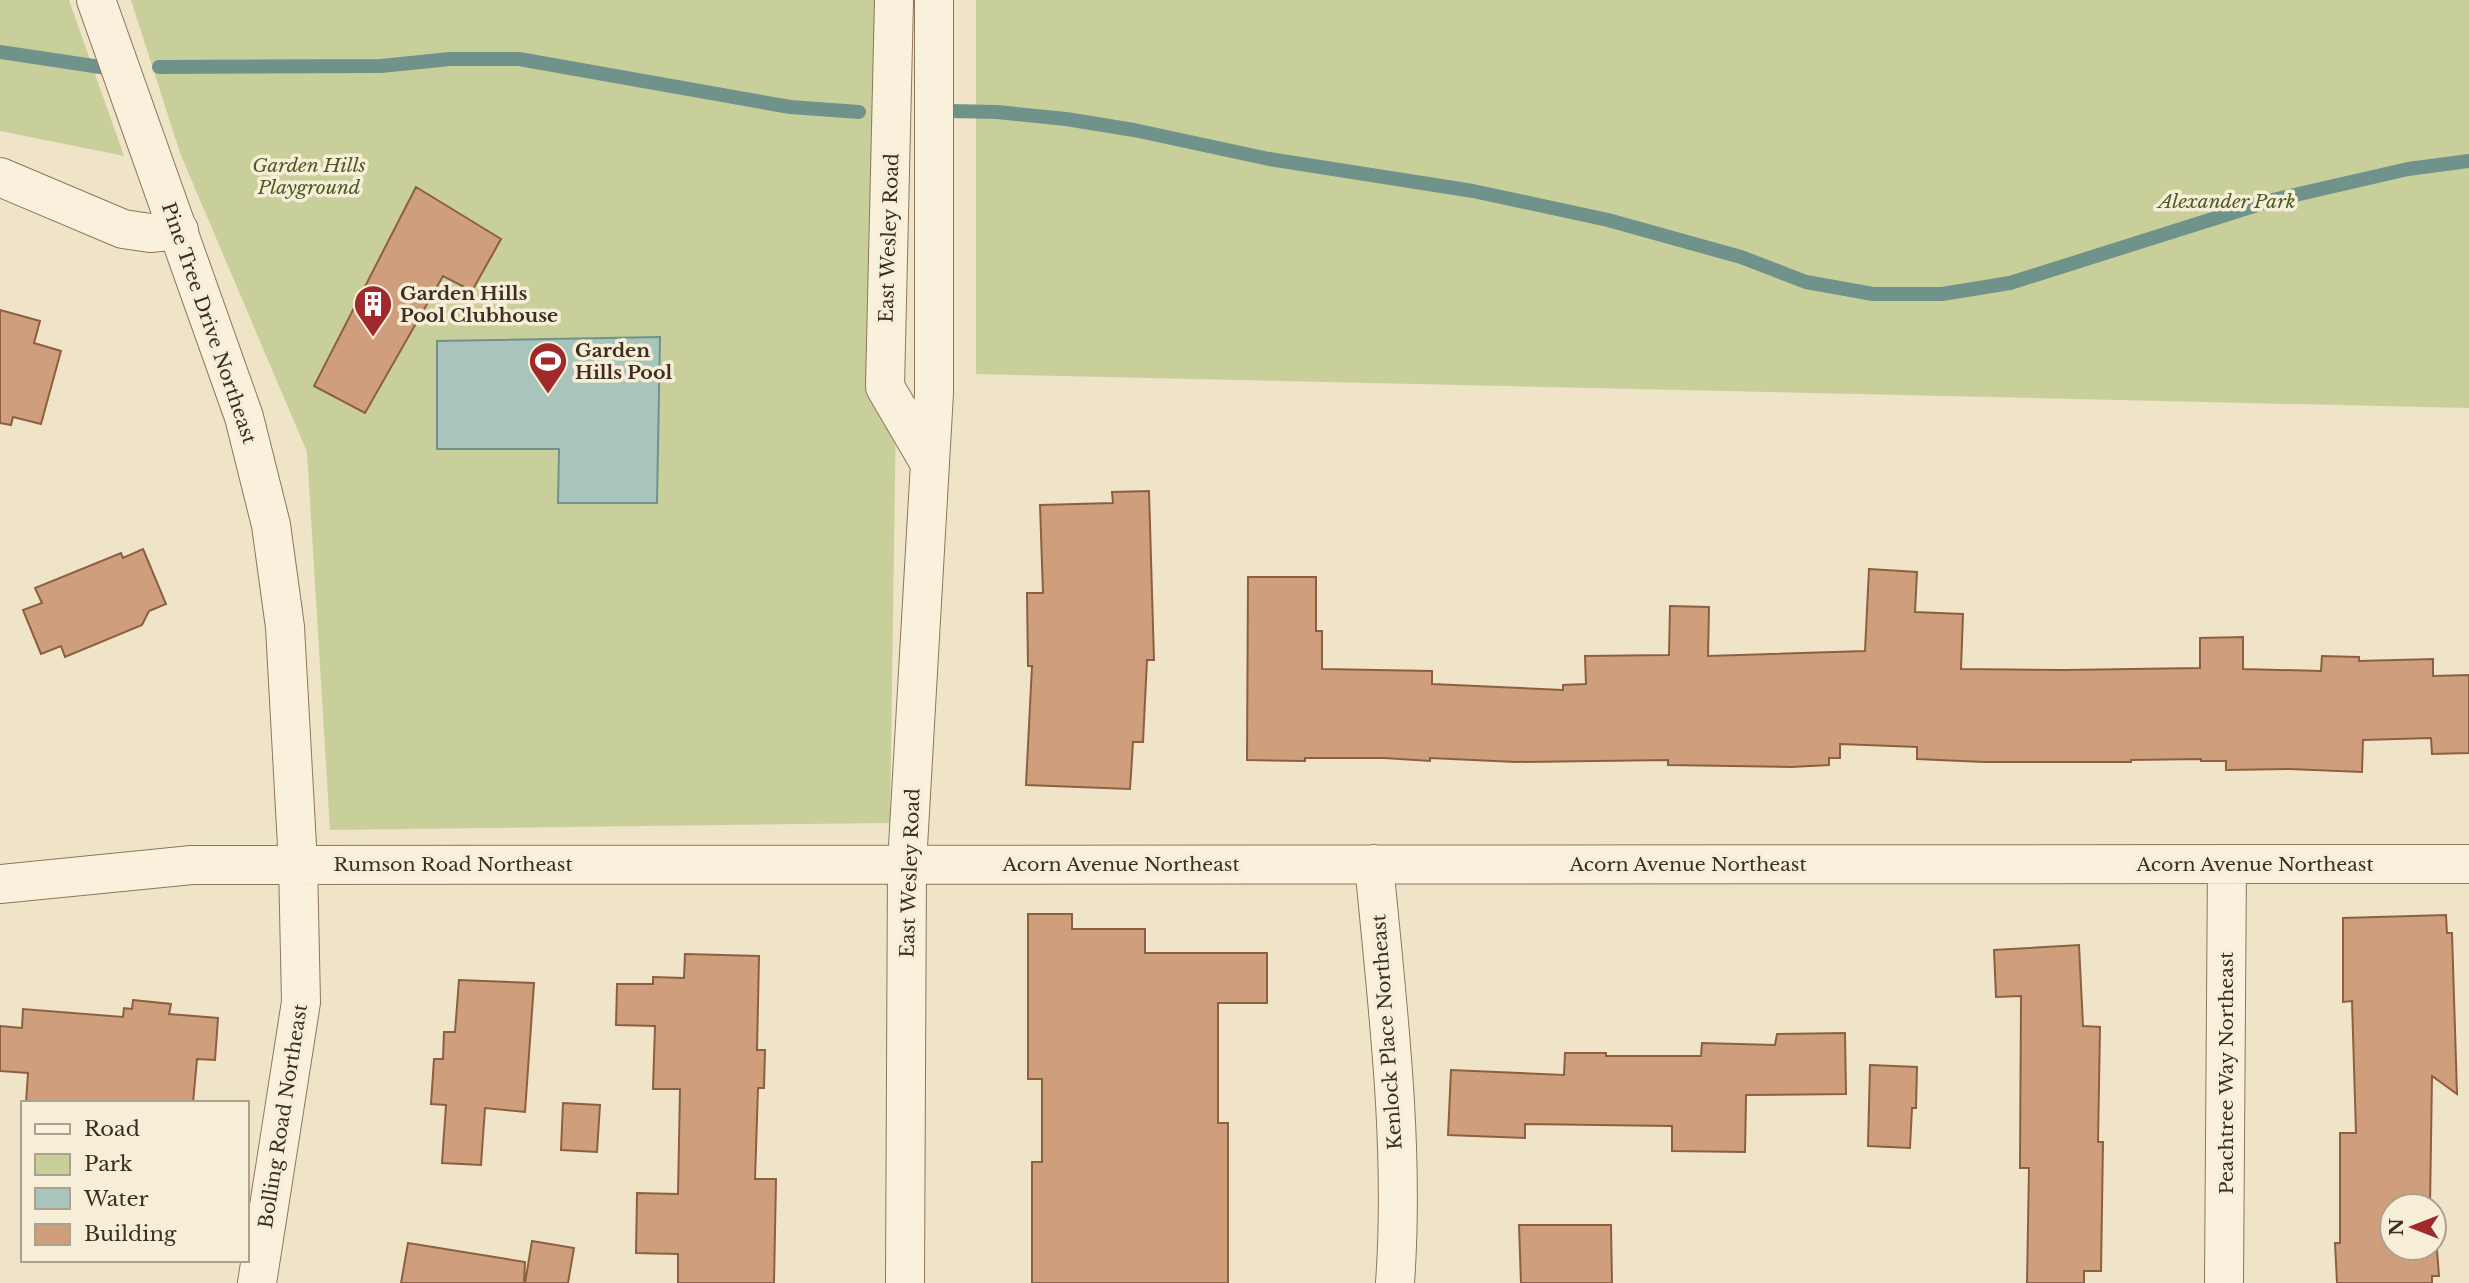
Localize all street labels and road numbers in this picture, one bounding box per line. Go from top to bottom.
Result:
street label: East Wesley Road [875,153,903,323]
street label: Pine Tree Drive Northeast [157,199,261,447]
street label: East Wesley Road [896,788,924,958]
street label: Rumson Road Northeast [333,853,573,876]
street label: Acorn Avenue Northeast [1001,853,1240,876]
street label: Acorn Avenue Northeast [1568,853,1807,876]
street label: Acorn Avenue Northeast [2135,853,2374,876]
street label: Kenlock Place Northeast [1367,913,1407,1150]
street label: Peachtree Way Northeast [2215,951,2238,1195]
street label: Bolling Road Northeast [254,1001,312,1230]

